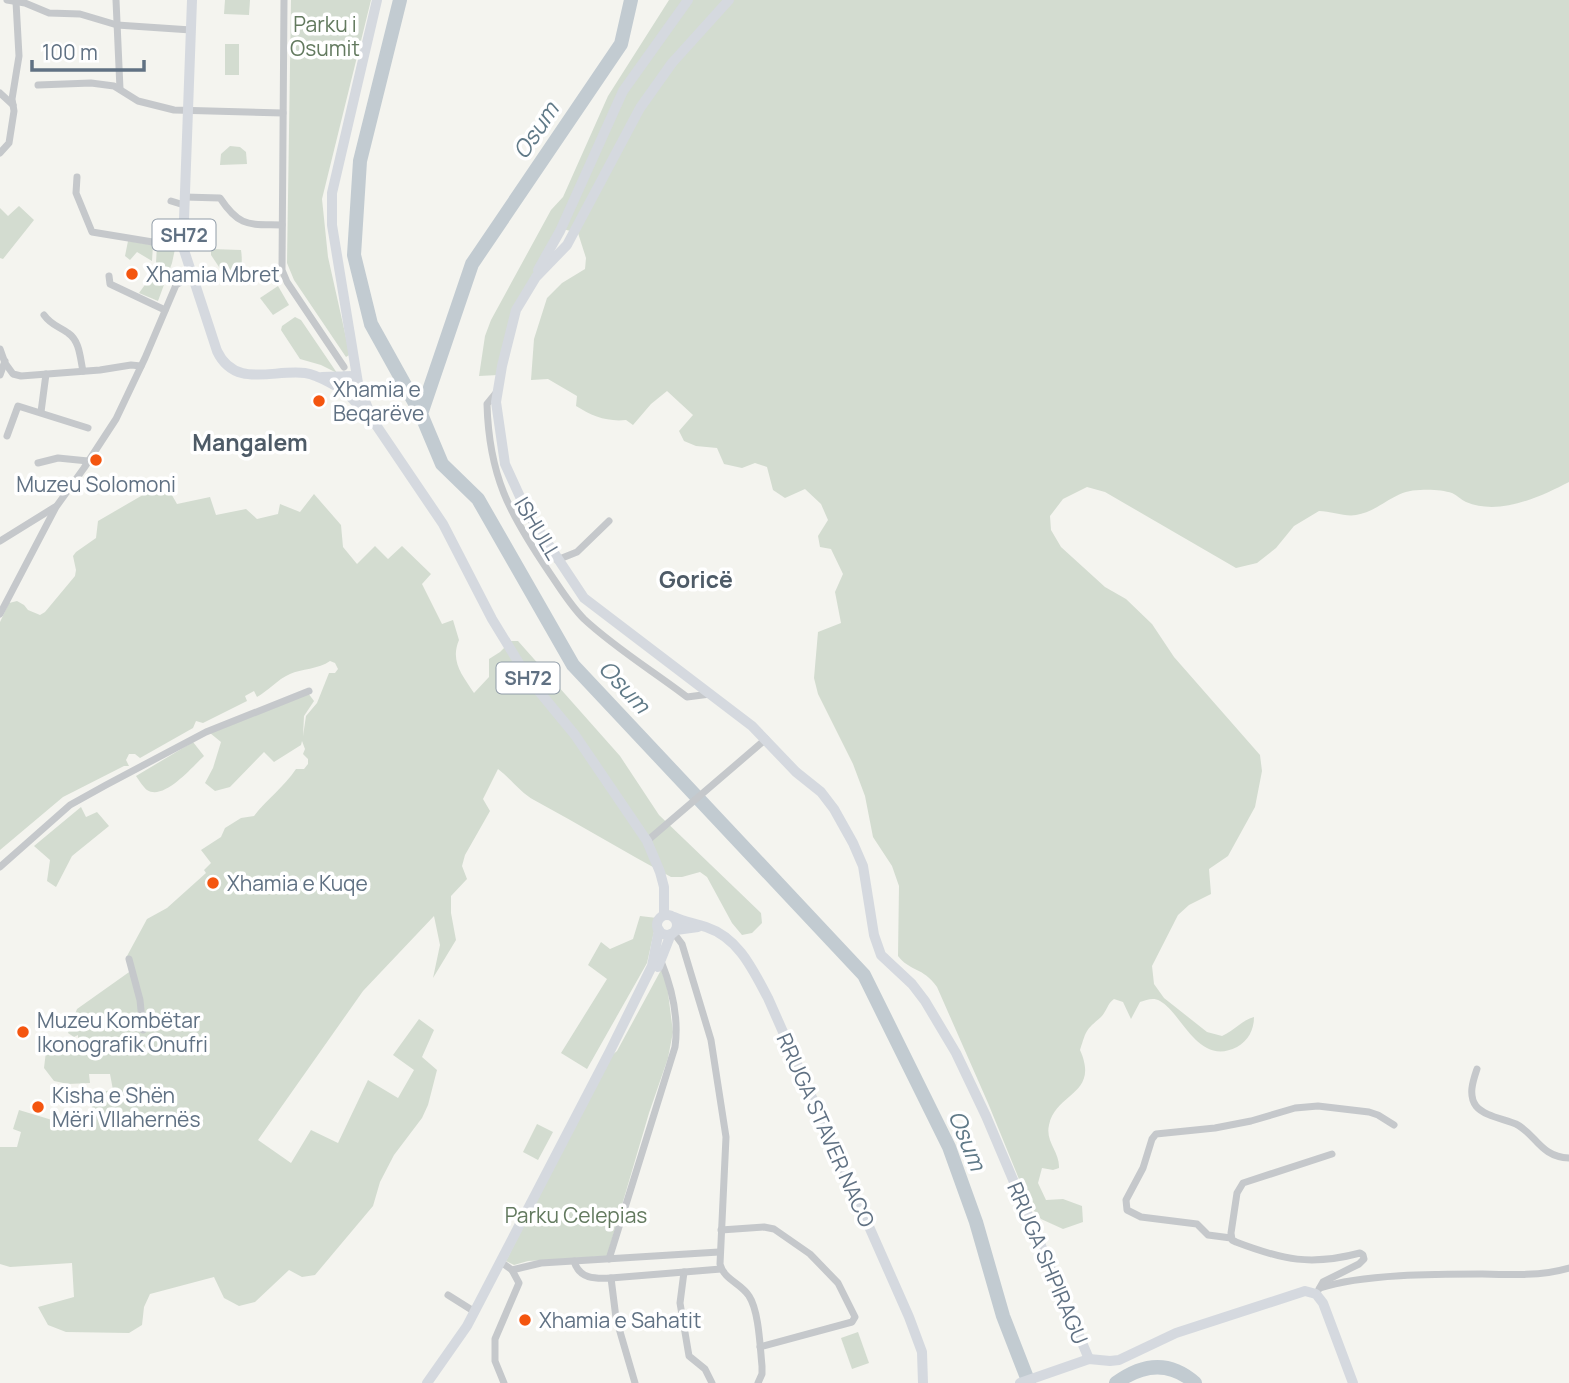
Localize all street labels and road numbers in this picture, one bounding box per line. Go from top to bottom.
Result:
road number: SH72 [152,219,216,250]
street label: ISHULL [508,491,568,565]
road number: SH72 [496,663,560,694]
street label: RRUGA STAVER NACO [771,1029,881,1231]
street label: RRUGA SHPIRAGU [1001,1178,1095,1348]

